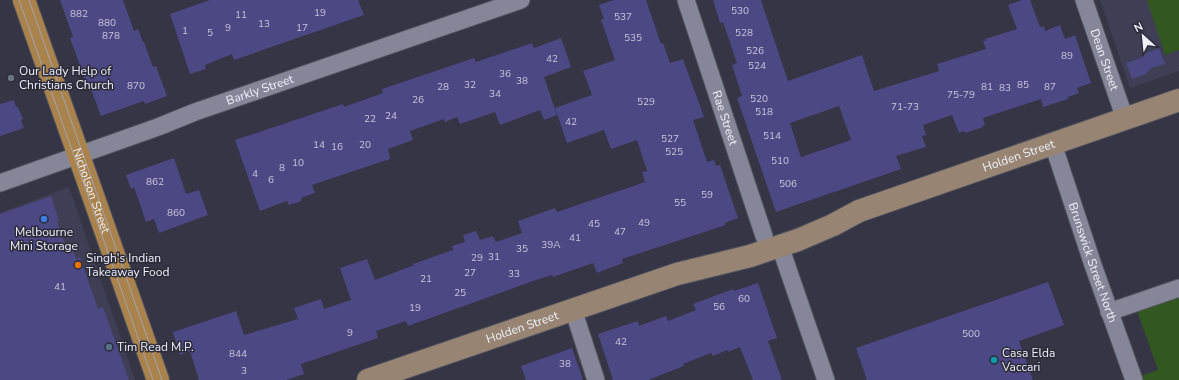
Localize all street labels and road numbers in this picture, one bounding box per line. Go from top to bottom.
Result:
street label: Dean Street [1086,27,1123,93]
street label: Barkly Street [224,71,296,109]
street label: Rae Street [708,88,742,148]
street label: Holden Street [980,135,1058,176]
street label: Nicholson Street [69,146,114,236]
street label: Brunswick Street North [1065,200,1121,325]
street label: Holden Street [484,307,561,347]

